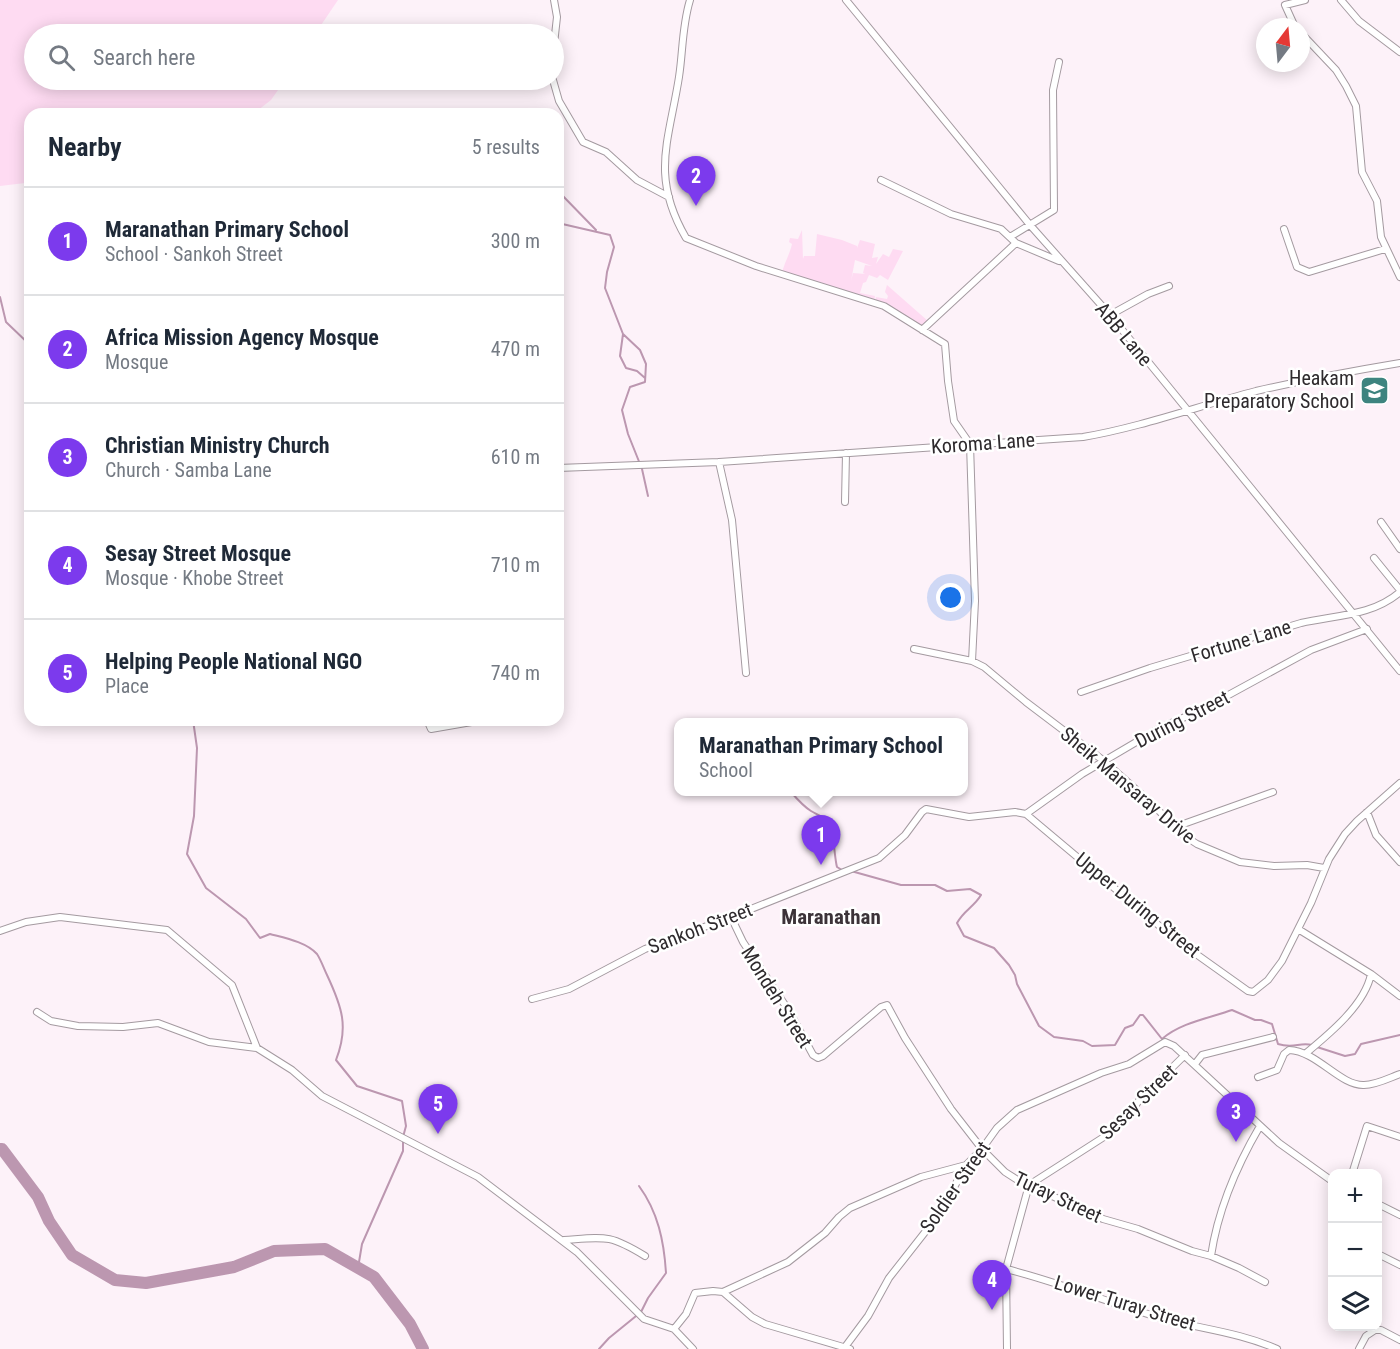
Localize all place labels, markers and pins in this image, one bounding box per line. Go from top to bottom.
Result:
pin: 2 [676,156,716,206]
place label: Heakam Preparatory School [1204,366,1354,413]
school or university icon: Heakam Preparatory School [1359,374,1391,406]
pin: 1 [802,816,840,865]
pin: 5 [418,1084,458,1134]
pin: 3 [1216,1092,1256,1142]
pin: 4 [972,1260,1012,1310]

